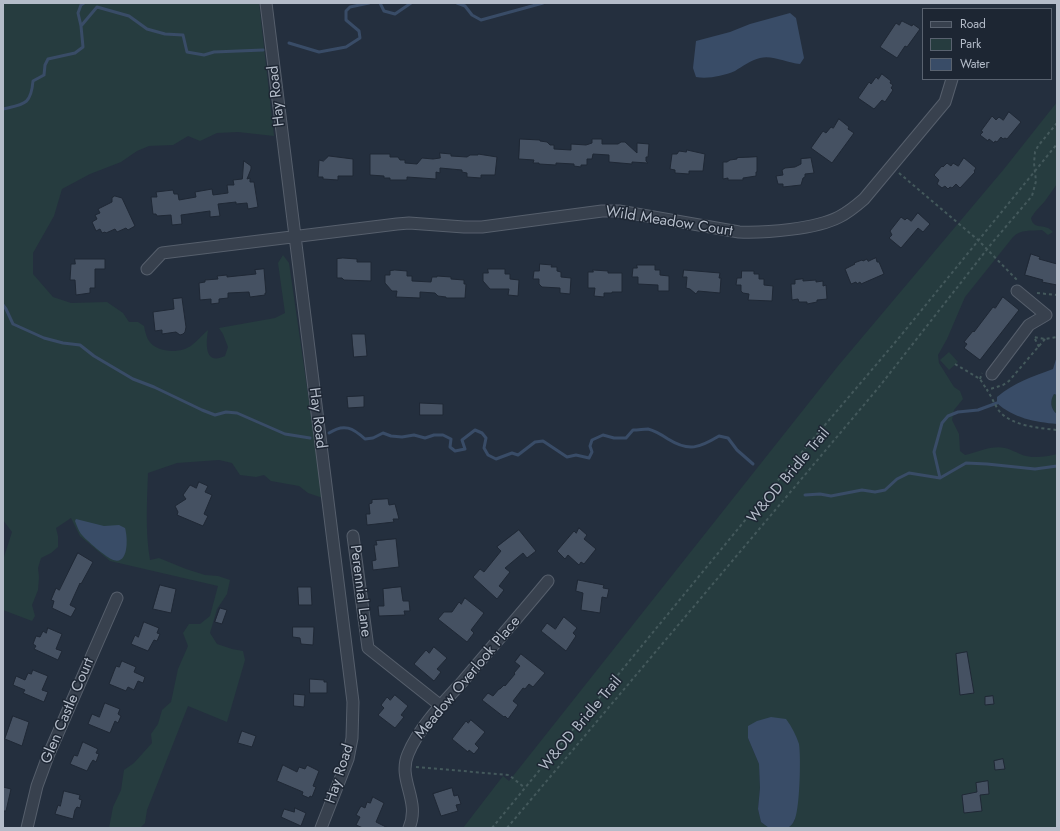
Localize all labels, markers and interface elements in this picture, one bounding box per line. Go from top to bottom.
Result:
legend [922,8,1052,80]
text: Road [960,15,986,33]
text: Park [960,35,981,53]
text: Water [960,55,990,73]
street label: Hay Road [265,65,289,127]
street label: Wild Meadow Court [604,203,734,241]
street label: Hay Road [304,386,330,450]
street label: W&OD Bridle Trail [744,425,834,527]
street label: Perennial Lane [345,544,375,638]
street label: Meadow Overlook Place [412,613,524,743]
street label: Glen Castle Court [38,655,98,767]
street label: W&OD Bridle Trail [536,673,626,775]
street label: Hay Road [322,742,358,806]

